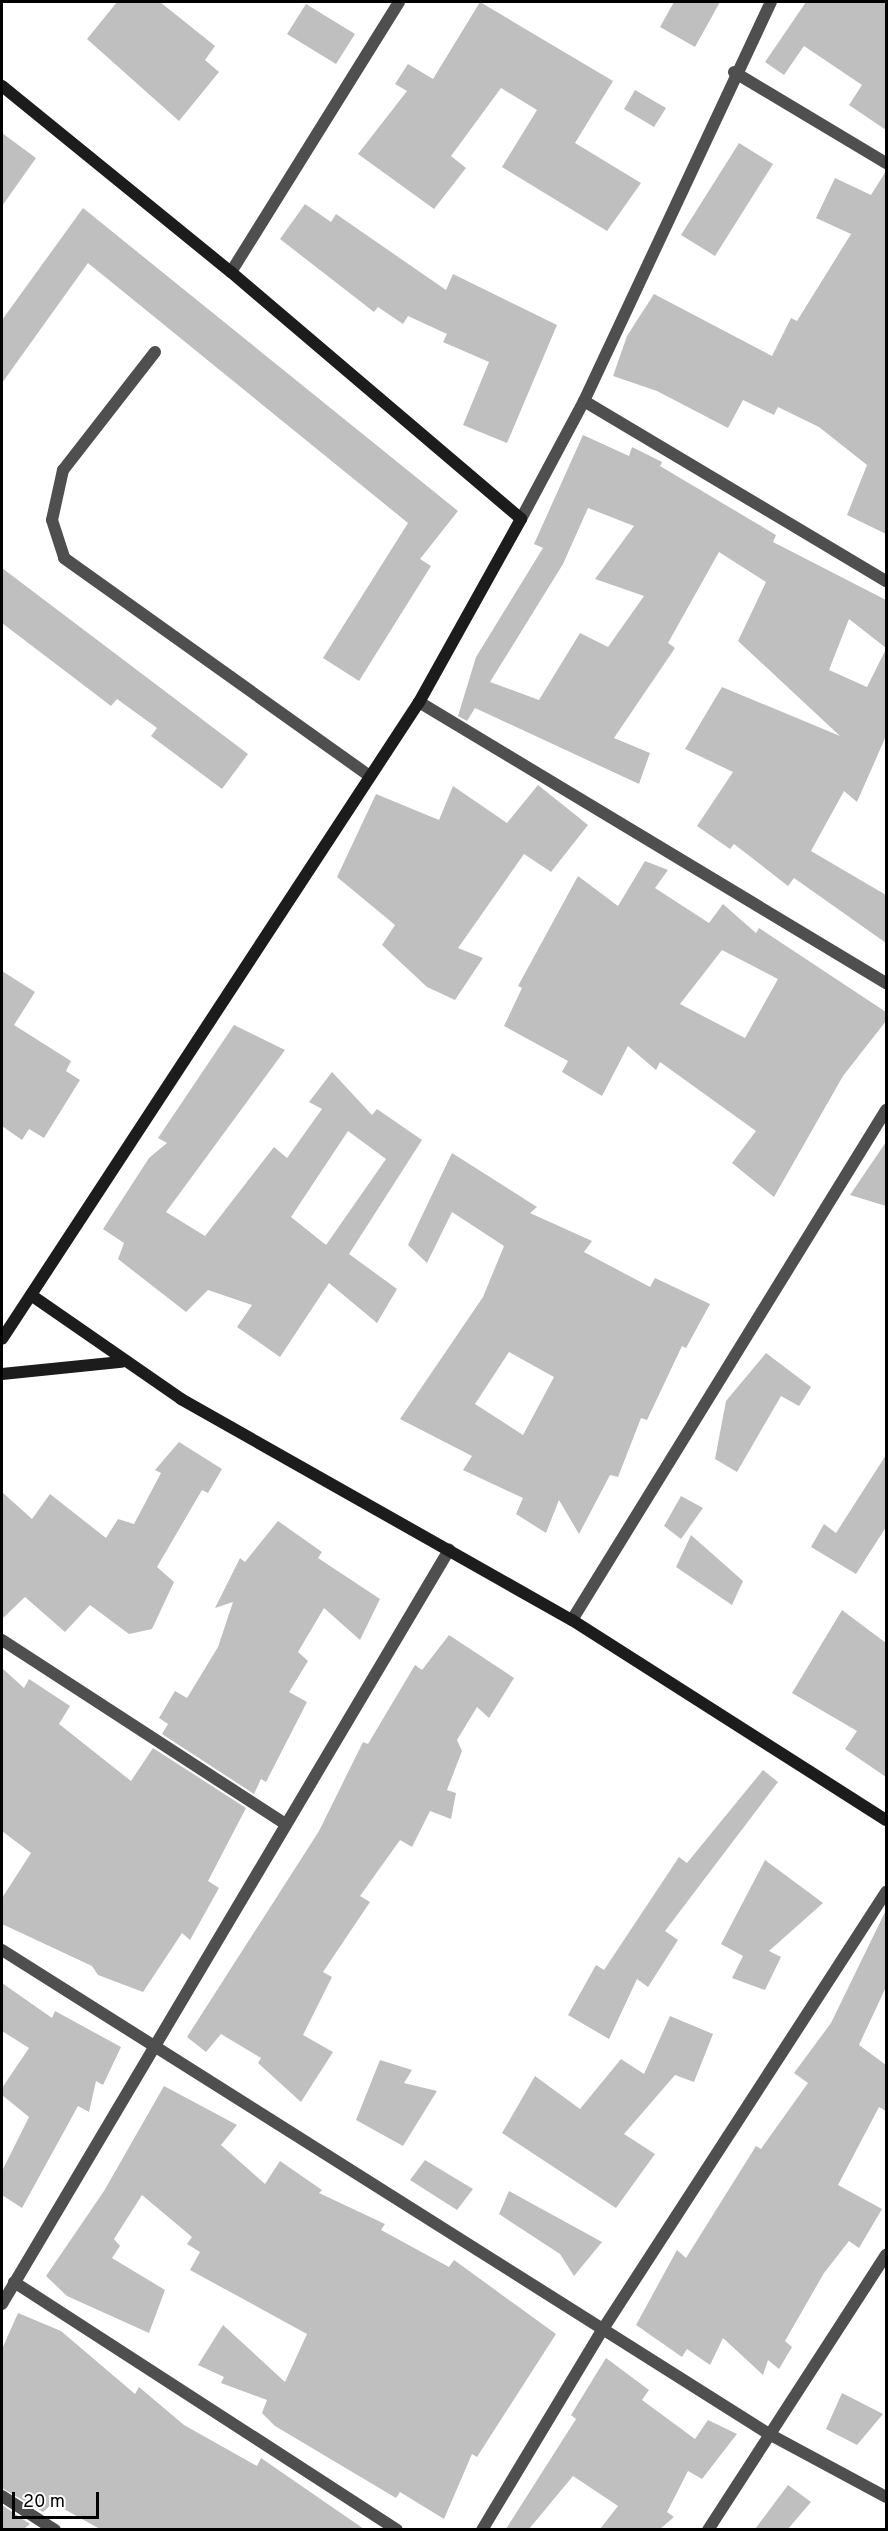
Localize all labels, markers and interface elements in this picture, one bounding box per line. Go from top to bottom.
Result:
scale bar [15,2480,102,2518]
text: 20 m [23,2491,65,2514]

